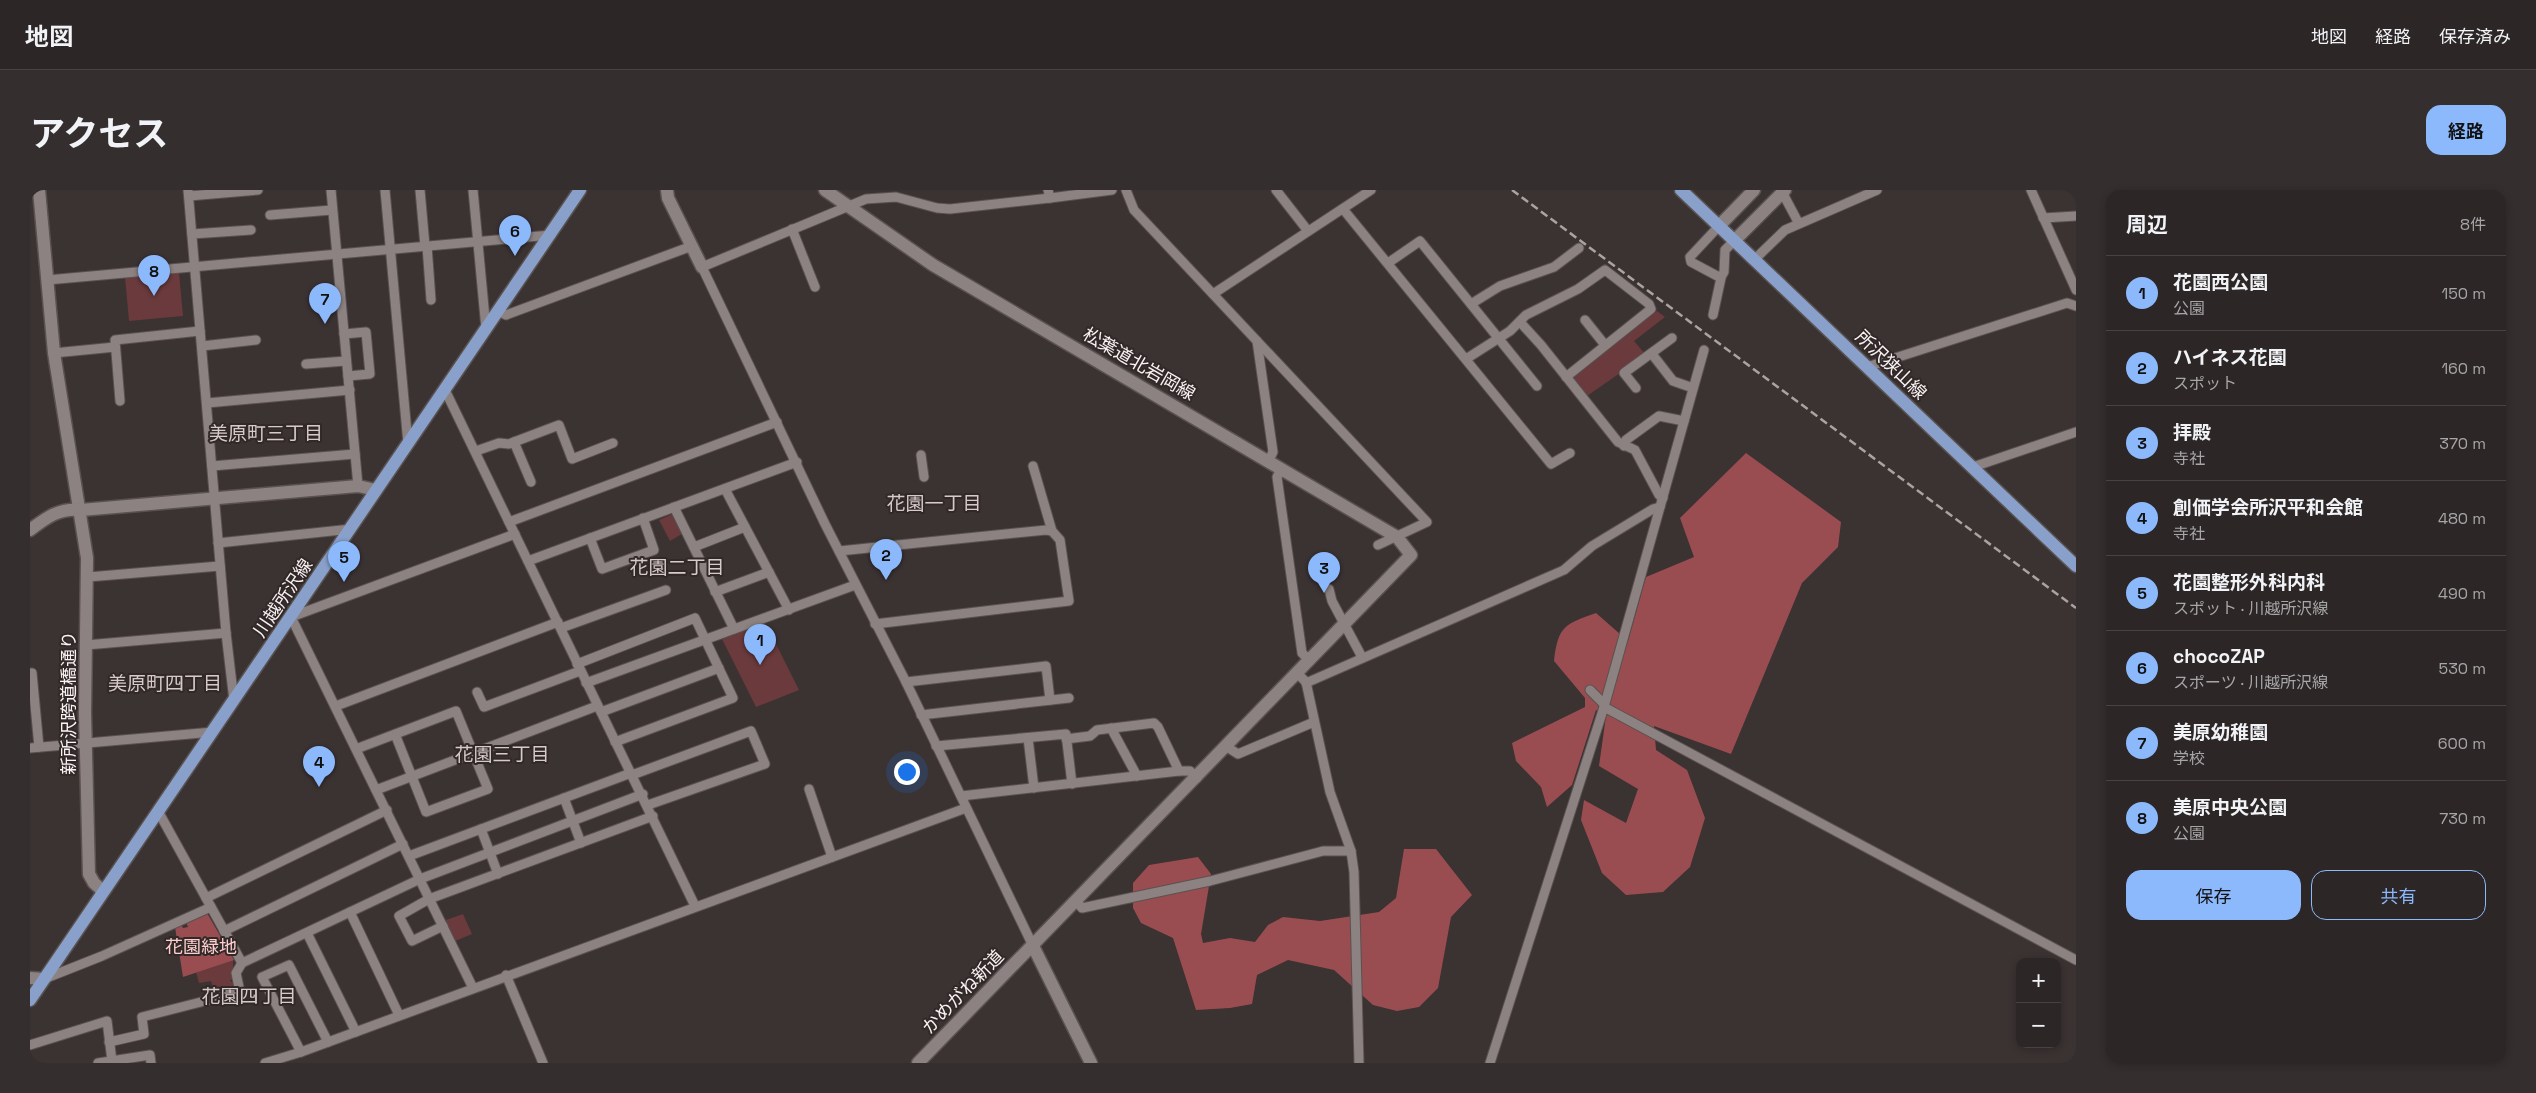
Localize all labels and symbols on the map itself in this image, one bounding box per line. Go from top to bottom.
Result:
pin: 6 [499,215,531,256]
pin: 8 [138,255,170,296]
pin: 7 [309,283,341,324]
street label: 松葉道北岩岡線 [1079,322,1200,405]
street label: 所沢狭山線 [1851,325,1932,404]
district label: 美原町三丁目 [209,421,323,446]
district label: 花園一丁目 [886,491,982,516]
pin: 2 [870,539,902,580]
pin: 5 [328,541,360,582]
pin: 3 [1308,552,1340,593]
street label: 川越所沢線 [248,554,317,641]
district label: 花園二丁目 [629,555,725,580]
pin: 1 [744,624,776,665]
street label: 新所沢跨道橋通り [57,631,80,775]
district label: 美原町四丁目 [108,671,222,696]
district label: 花園三丁目 [454,742,550,767]
pin: 4 [303,746,335,787]
your location [894,759,920,785]
park label: 花園緑地 [165,935,237,958]
street label: かめがね新道 [917,945,1008,1038]
district label: 花園四丁目 [201,984,297,1009]

